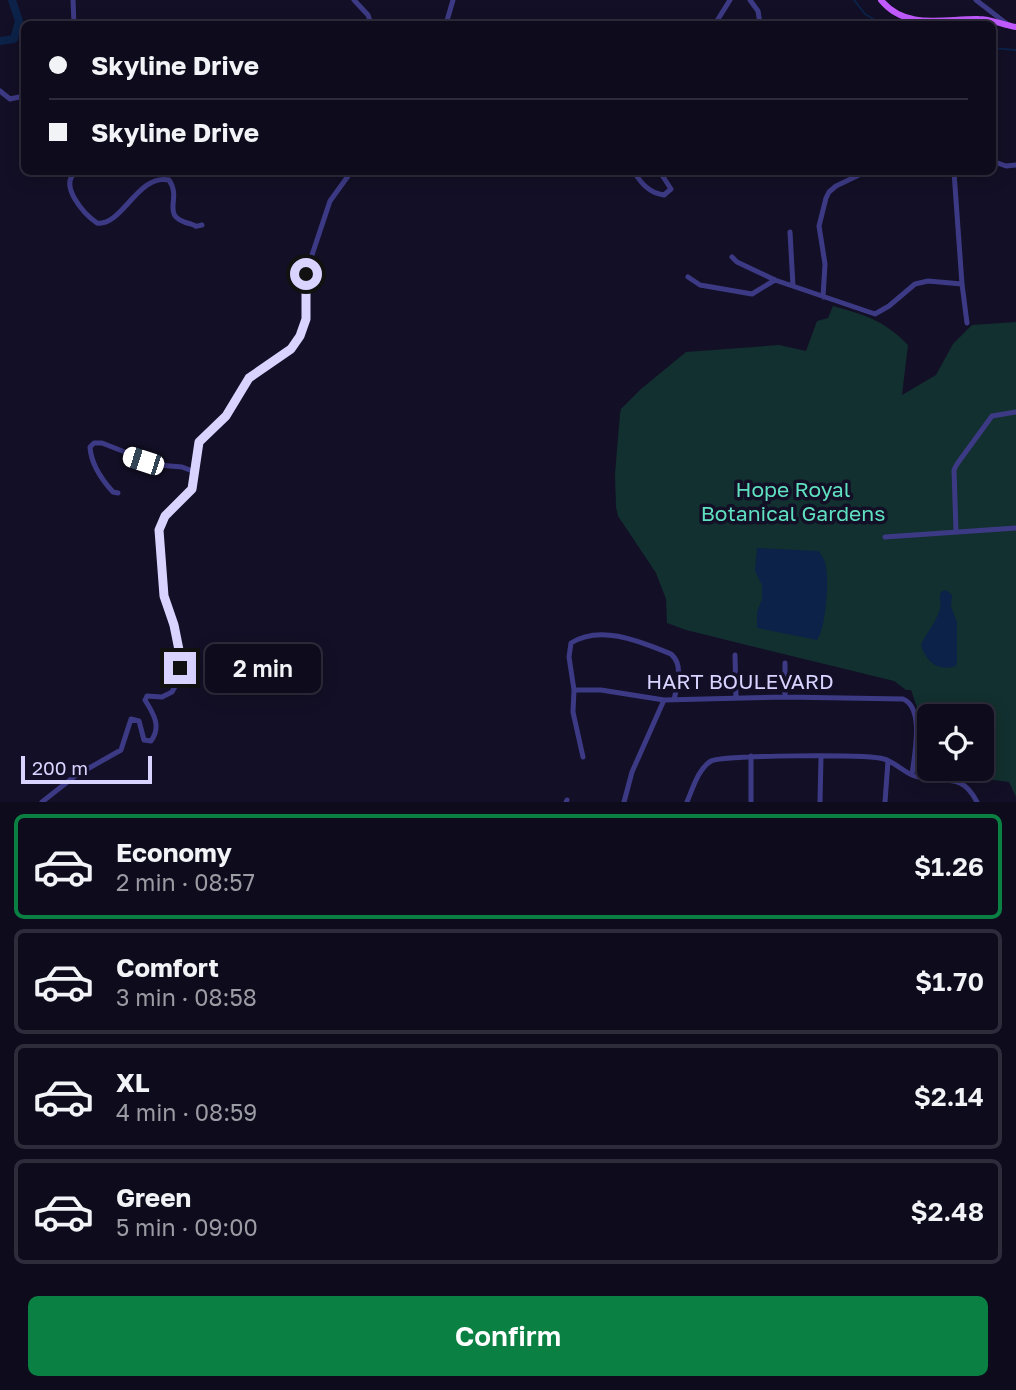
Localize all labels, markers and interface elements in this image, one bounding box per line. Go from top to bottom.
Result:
text: Skyline Drive [91,50,259,81]
text: Skyline Drive [91,117,259,148]
route start [290,258,322,290]
car [120,445,167,477]
park label: Hope Royal Botanical Gardens [701,476,885,526]
callout: 2 min [204,644,320,692]
route end [164,652,196,684]
text: 2 min [233,654,293,682]
street label: HART BOULEVARD [646,668,834,694]
map controls [917,704,994,781]
button: locate [917,704,994,781]
scale bar [21,753,152,785]
text: 200 m [32,756,88,779]
icon: car [32,835,95,898]
text: Economy [116,837,232,868]
text: $1.26 [914,851,984,882]
text: 2 min · 08:57 [116,868,255,896]
icon: car [32,950,95,1013]
text: Comfort [116,952,219,983]
text: $1.70 [915,966,984,997]
text: 3 min · 08:58 [116,983,257,1011]
icon: car [32,1065,95,1128]
text: XL [116,1067,150,1098]
text: $2.14 [914,1081,984,1112]
text: 4 min · 08:59 [116,1098,257,1126]
icon: car [32,1180,95,1243]
text: Green [116,1182,191,1213]
text: $2.48 [911,1196,984,1227]
text: 5 min · 09:00 [116,1213,258,1241]
button: Confirm [28,1296,988,1376]

